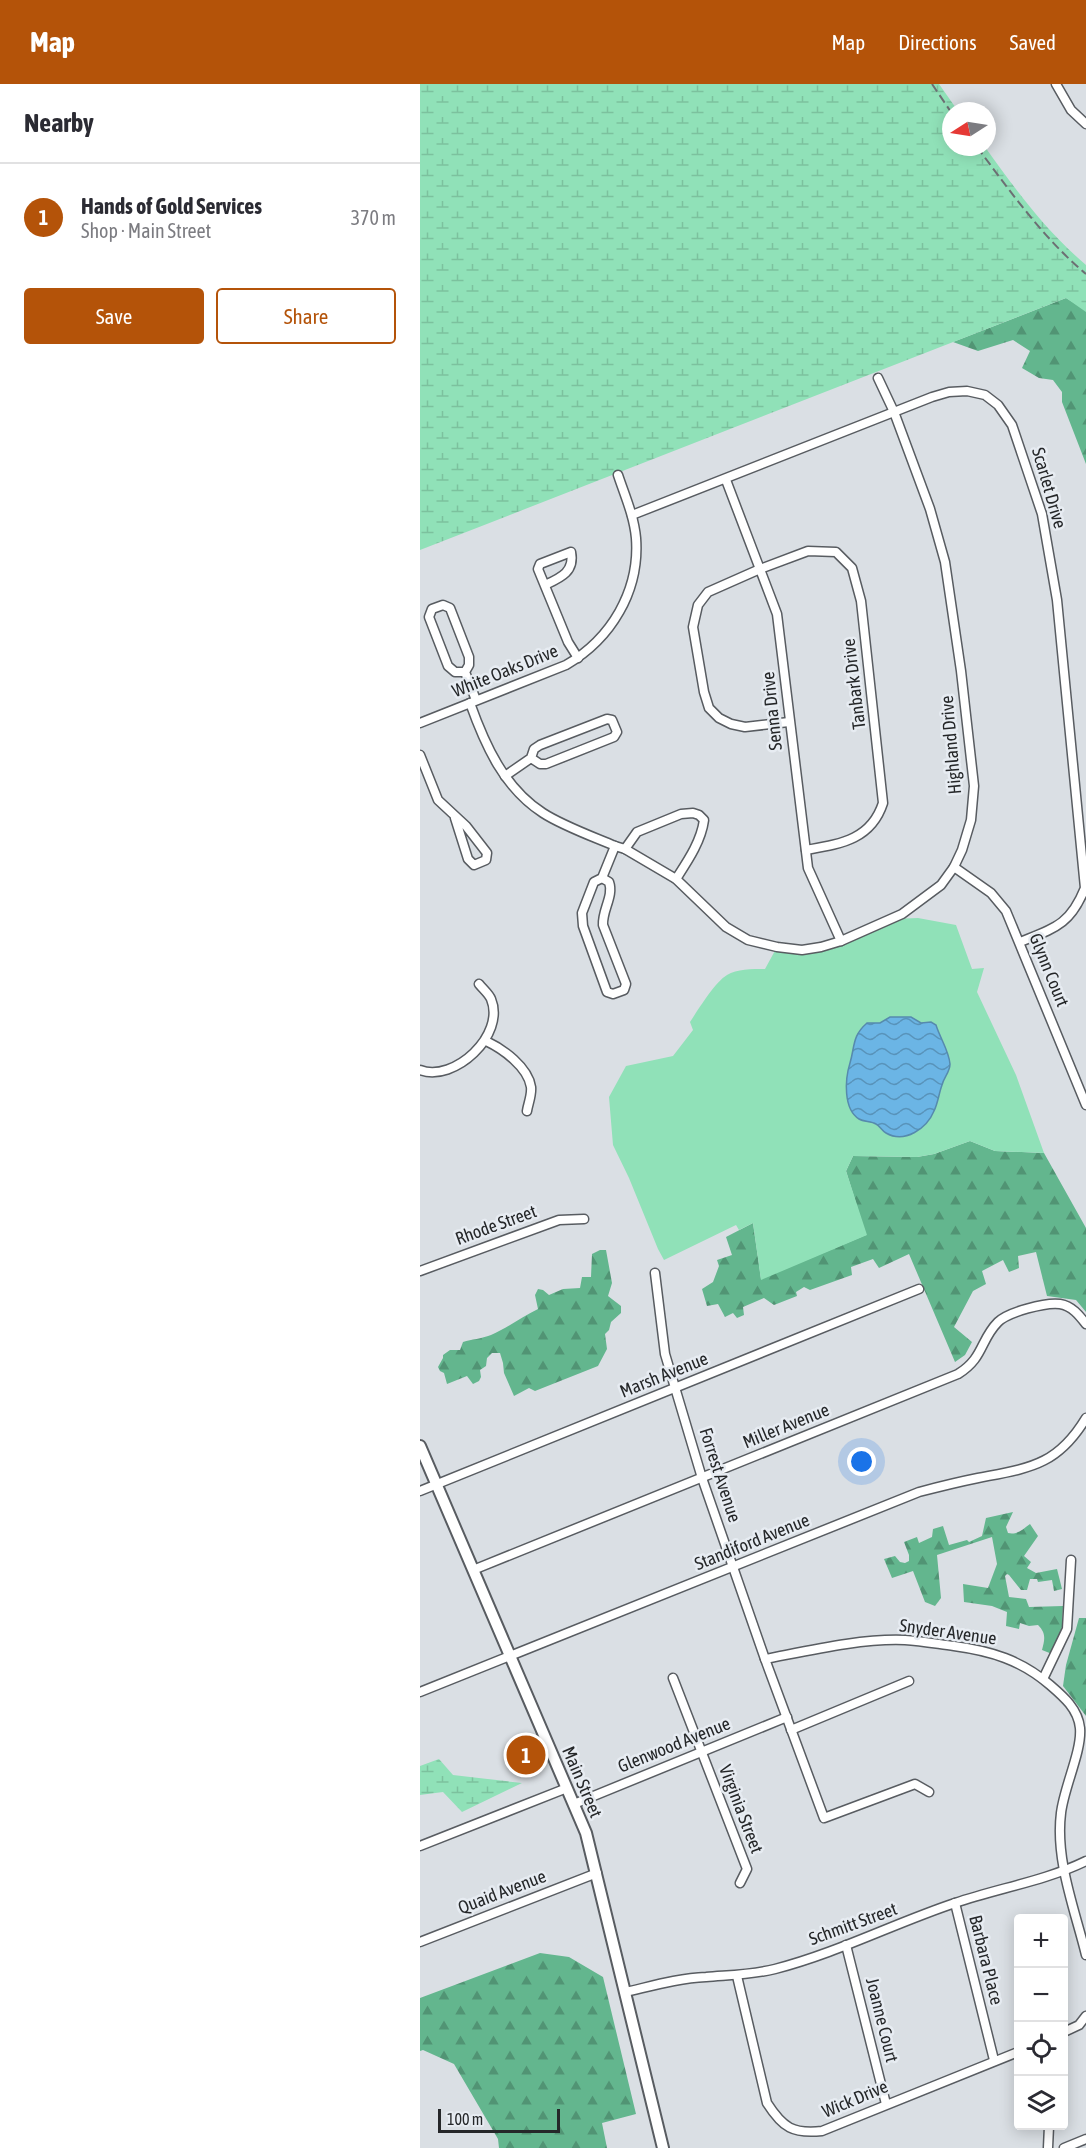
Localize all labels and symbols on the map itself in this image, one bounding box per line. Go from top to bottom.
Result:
north arrow [942,102,996,156]
street label: Scarlet Drive [1028,445,1071,531]
street label: Tanbark Drive [838,637,869,731]
street label: White Oaks Drive [449,640,561,701]
street label: Senna Drive [757,671,786,751]
street label: Highland Drive [936,695,965,795]
street label: Glynn Court [1025,930,1074,1009]
street label: Rhode Street [452,1200,539,1249]
street label: Marsh Avenue [617,1347,711,1402]
street label: Miller Avenue [740,1399,832,1452]
street label: Forrest Avenue [695,1425,746,1525]
your location [847,1447,876,1476]
street label: Standiford Avenue [691,1509,812,1574]
street label: Snyder Avenue [898,1614,998,1649]
street label: Glenwood Avenue [615,1712,733,1777]
pin: 1 [506,1732,546,1778]
street label: Main Street [558,1743,607,1821]
street label: Virginia Street [715,1762,768,1856]
street label: Quaid Avenue [455,1865,549,1918]
street label: Schmitt Street [806,1898,900,1949]
street label: Barbara Place [965,1913,1008,2007]
street label: Joanne Court [862,1975,903,2064]
street label: Wick Drive [819,2075,891,2122]
scale bar [438,2106,560,2134]

